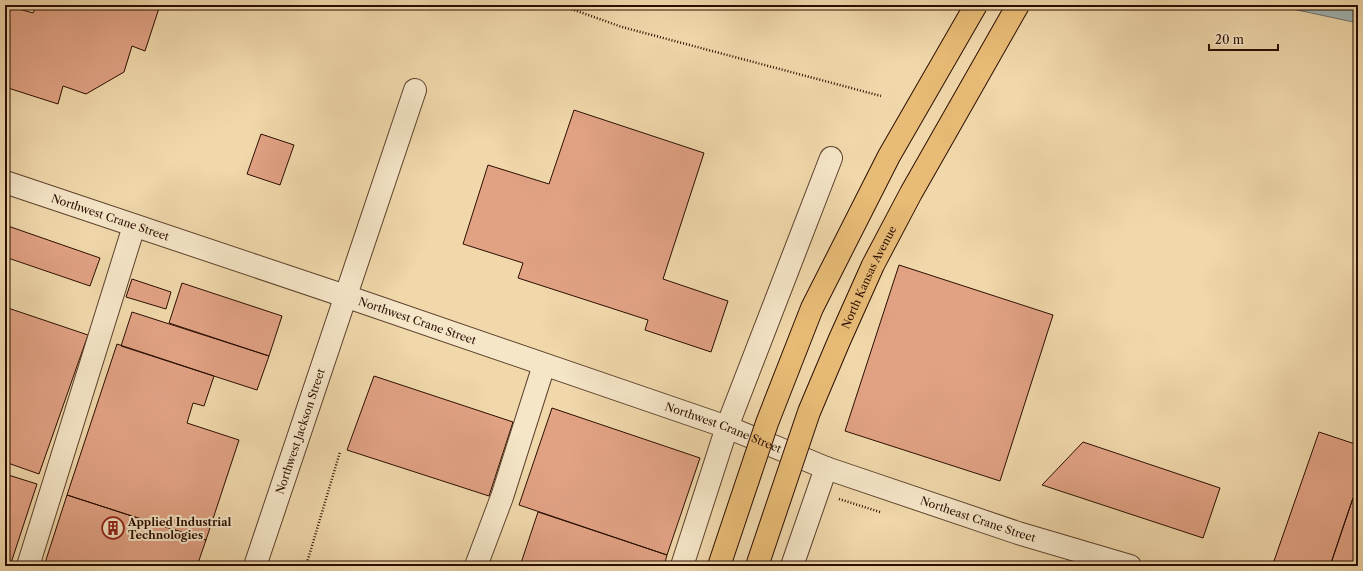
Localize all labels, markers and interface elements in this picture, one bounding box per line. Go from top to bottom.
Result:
scale bar [1209,26,1278,52]
text: 20 m [1215,32,1244,47]
street label: Northwest Crane Street [50,191,171,244]
street label: North Kansas Avenue [838,223,899,331]
street label: Northwest Crane Street [357,294,478,347]
street label: Northwest Jackson Street [273,367,328,496]
street label: Northwest Crane Street [663,399,784,456]
street label: Northeast Crane Street [919,493,1037,545]
building icon: Applied Industrial Technologies [100,515,126,541]
place label: Applied Industrial Technologies [127,515,232,542]

